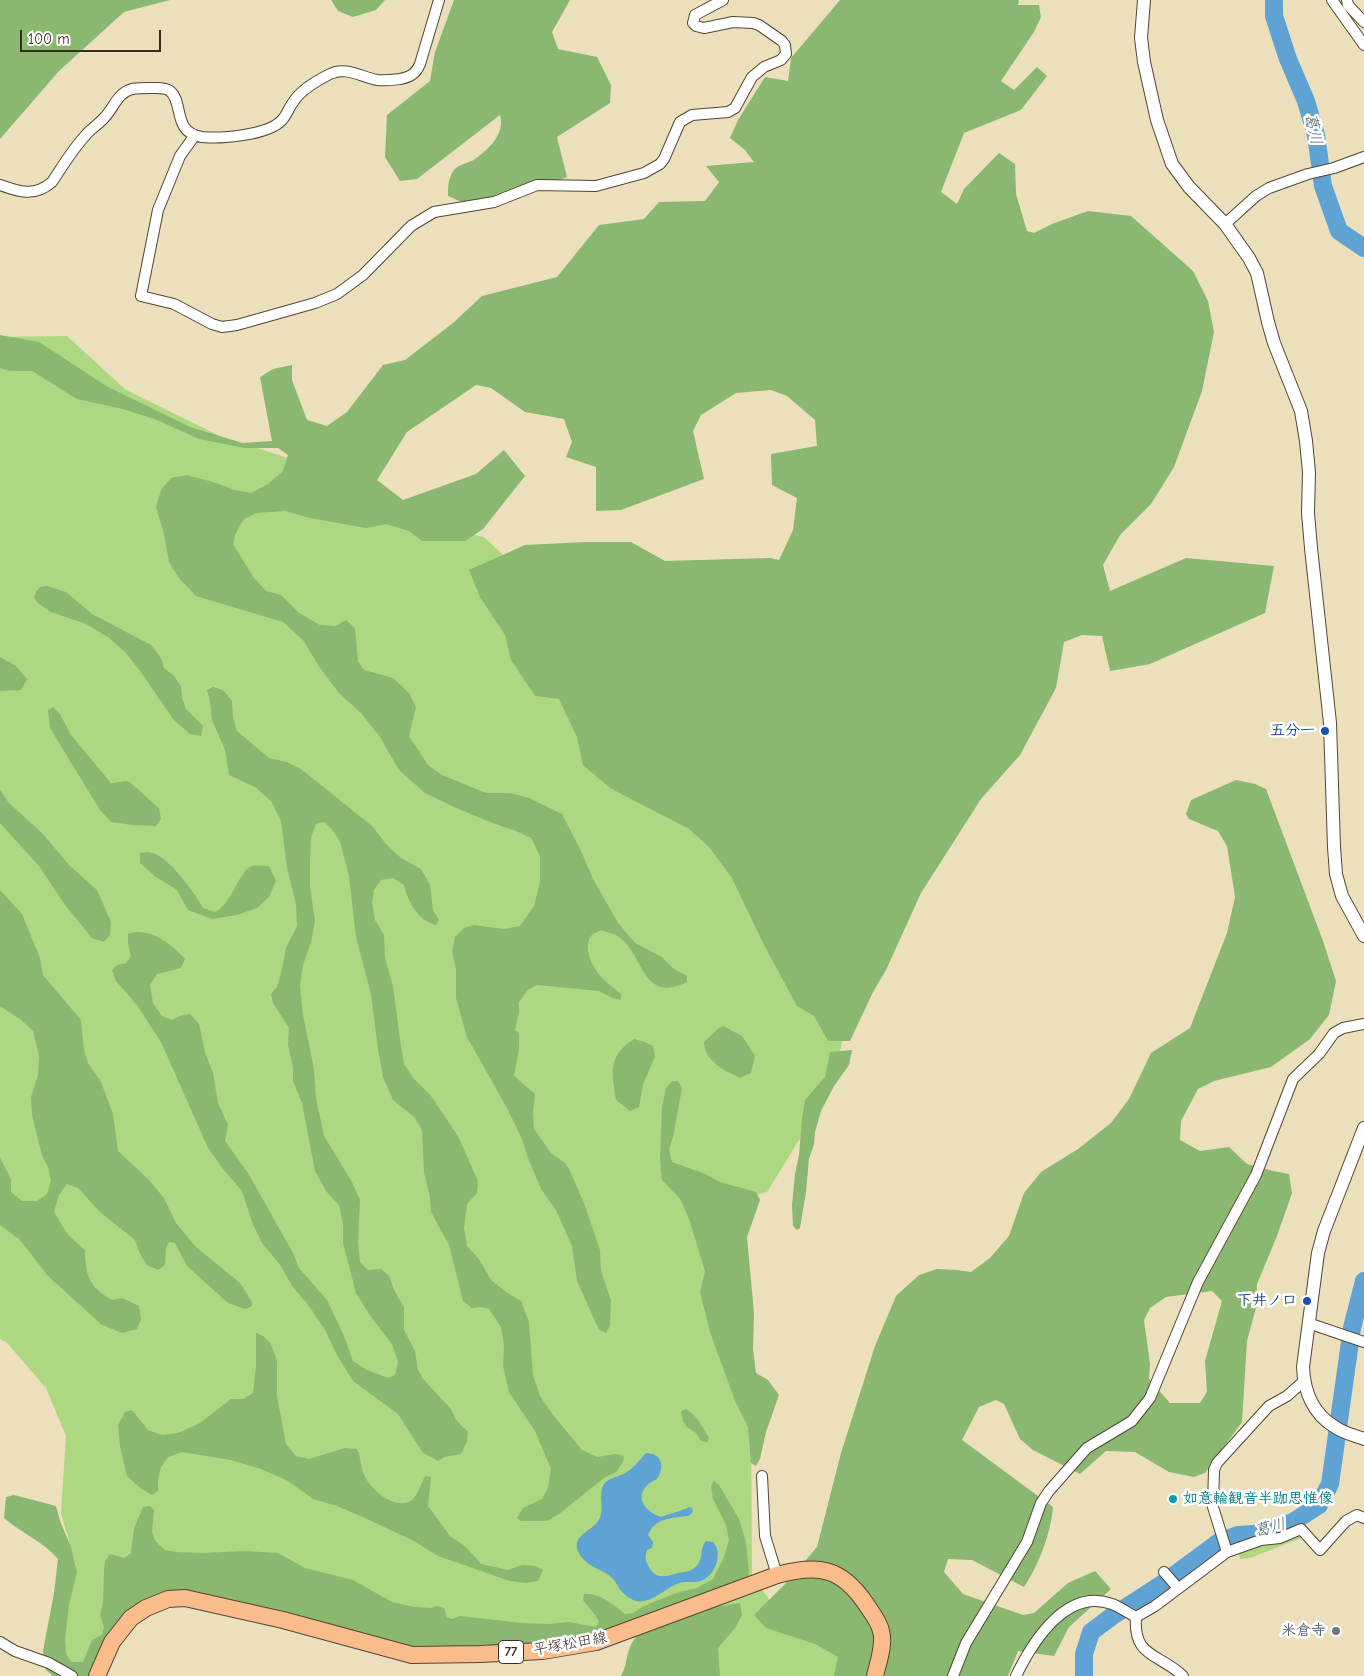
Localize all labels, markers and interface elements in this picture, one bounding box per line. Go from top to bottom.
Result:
scale bar [22,20,164,52]
text: 100 m [28,30,70,48]
water label: 葛川 [1300,111,1326,147]
place label: 五分一 [1270,722,1315,740]
marker: 五分一 [1319,725,1331,737]
place label: 下井ノ口 [1237,1292,1297,1310]
marker: 下井ノ口 [1301,1295,1313,1307]
place label: 如意輪観音半跏思惟像 [1183,1490,1333,1508]
marker: 如意輪観音半跏思惟像 [1167,1493,1179,1505]
water label: 葛川 [1252,1515,1288,1541]
place label: 米倉寺 [1281,1622,1326,1640]
marker: 米倉寺 [1330,1625,1342,1637]
street label: 平塚松田線 [532,1629,608,1659]
road number: 77 [498,1640,524,1664]

